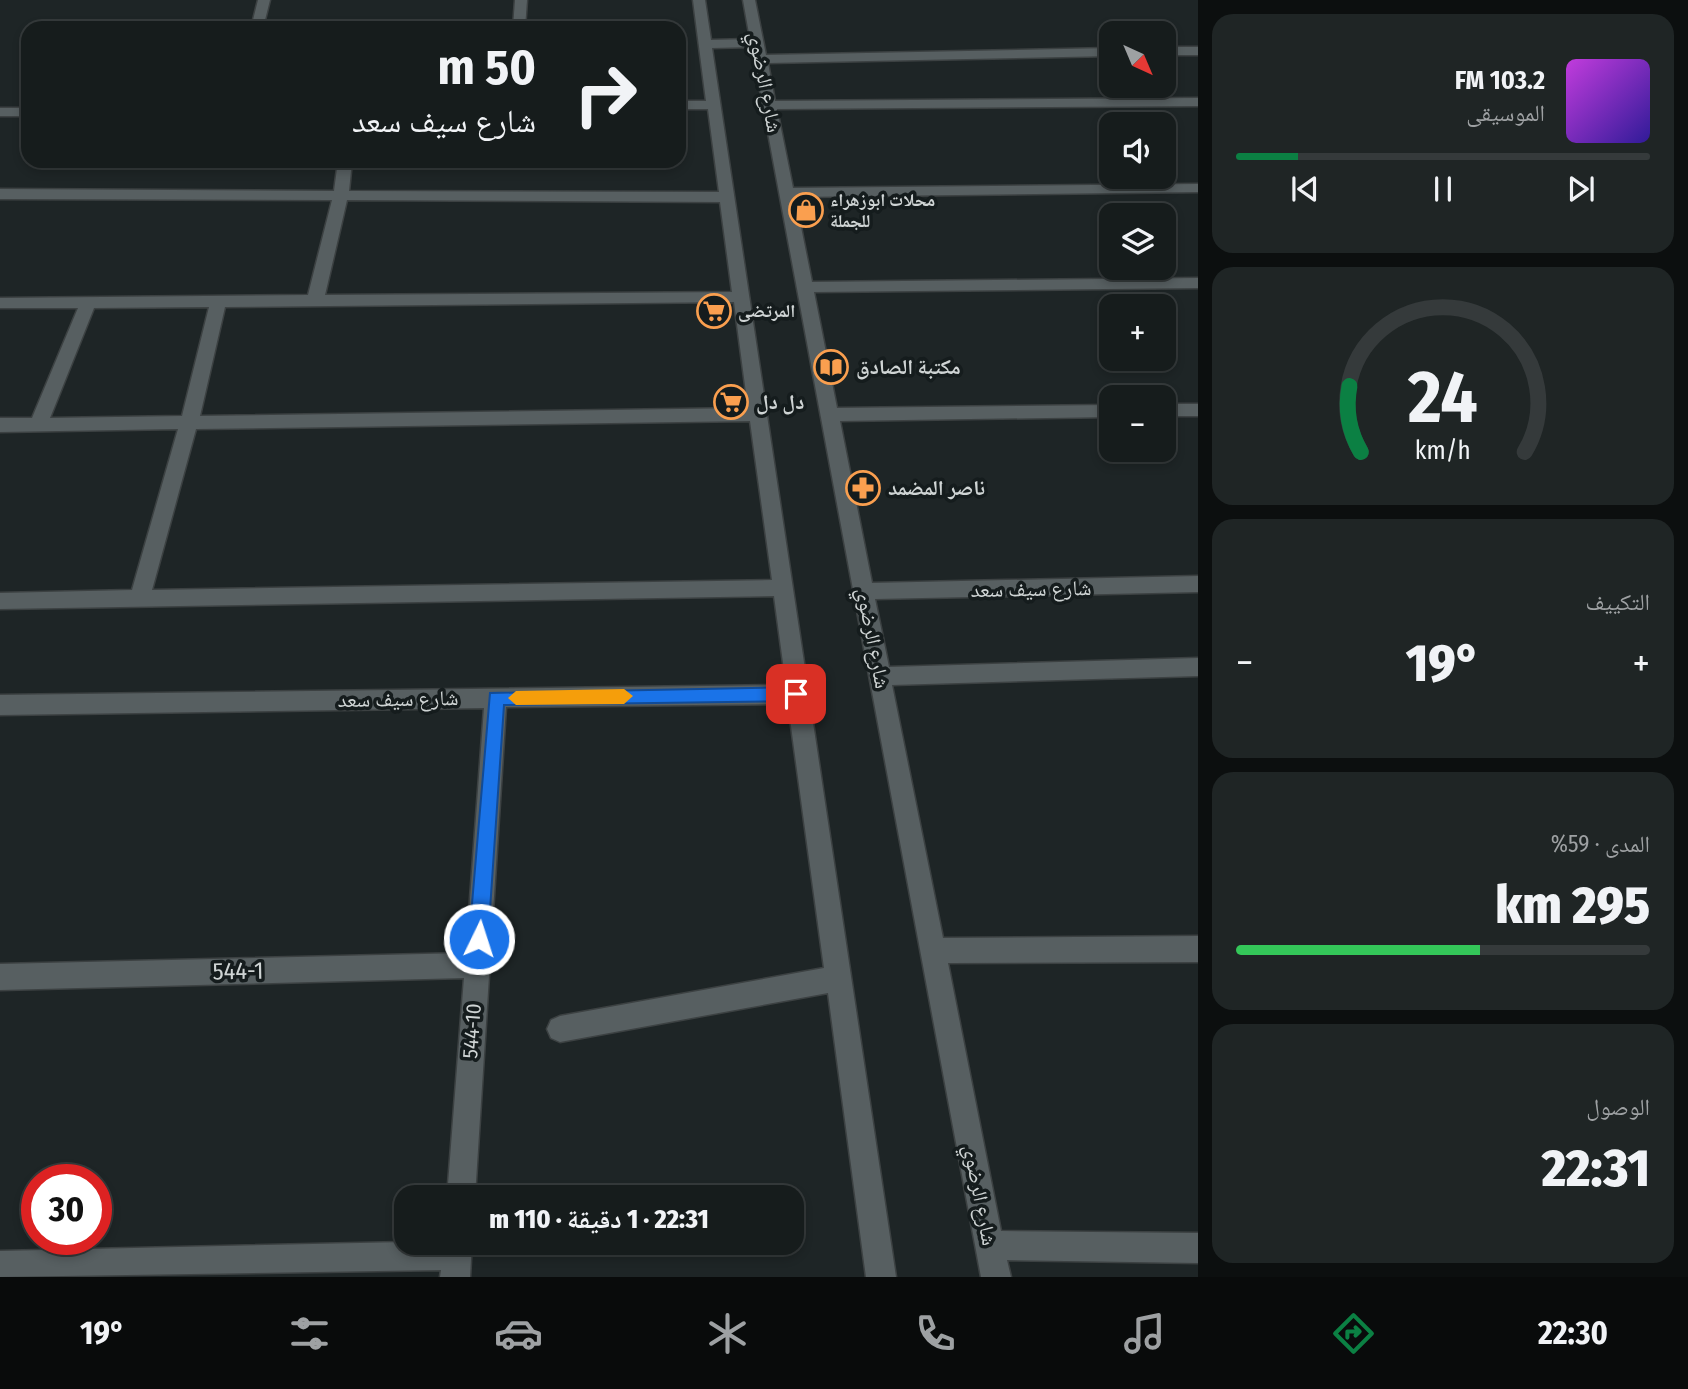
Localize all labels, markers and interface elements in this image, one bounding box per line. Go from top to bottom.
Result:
north arrow [1099,21,1176,98]
map controls [1099,21,1176,462]
street label: شارع الرضوي [739,29,788,135]
text: 50 m [438,38,536,97]
icon: right [560,49,651,140]
text: 103.2 FM [1455,65,1545,96]
text: الموسيقى [1466,99,1545,127]
text: شارع سيف سعد [352,102,536,140]
button: sound [1099,112,1176,189]
icon: previous [1286,170,1324,208]
icon: pause [1424,170,1462,208]
icon: next [1562,170,1600,208]
place label: محلات ابوزهراء للجملة [830,189,935,232]
shop icon: محلات ابوزهراء للجملة [787,191,825,229]
button: layers [1099,203,1176,280]
supermarket icon: المرتضى [695,292,733,330]
button: + [1099,294,1176,371]
place label: المرتضى [738,300,795,322]
library icon: مكتبة الصادق [812,348,850,386]
place label: مكتبة الصادق [856,354,961,380]
text: 24 [1407,354,1478,441]
supermarket icon: دل دل [712,383,750,421]
button: − [1099,385,1176,462]
place label: دل دل [756,389,804,415]
text: km/h [1415,436,1471,466]
pharmacy icon: ناصر المضمد [844,469,882,507]
place label: ناصر المضمد [888,475,985,501]
street label: شارع سيف سعد [970,575,1092,603]
street label: شارع الرضوي [847,585,896,691]
text: التكييف [1585,588,1650,616]
text: 19° [1406,632,1480,695]
text: − [1236,640,1253,686]
text: + [1633,640,1650,686]
pin [766,664,826,724]
icon: arrive [777,675,815,713]
street label: شارع سيف سعد [337,685,459,713]
text: المدى · 59% [1551,830,1650,858]
text: 295 km [1495,874,1650,937]
position arrow [442,902,516,976]
street label: 544-1 [212,957,264,985]
street label: 544-10 [457,1002,487,1060]
text: الوصول [1586,1093,1650,1121]
text: 22:31 [1542,1137,1650,1200]
street label: شارع الرضوي [954,1142,1003,1248]
speed limit sign: 30 [21,1164,112,1255]
text: 22:31 · 1 دقيقة · 110 m [489,1204,709,1235]
icon: filters [285,1309,334,1358]
icon: car [494,1309,543,1358]
icon: climate [703,1309,752,1358]
icon: phone [911,1309,960,1358]
icon: music [1120,1309,1169,1358]
icon: directions [1329,1309,1378,1358]
text: 19° [80,1314,125,1352]
text: 22:30 [1538,1314,1608,1352]

